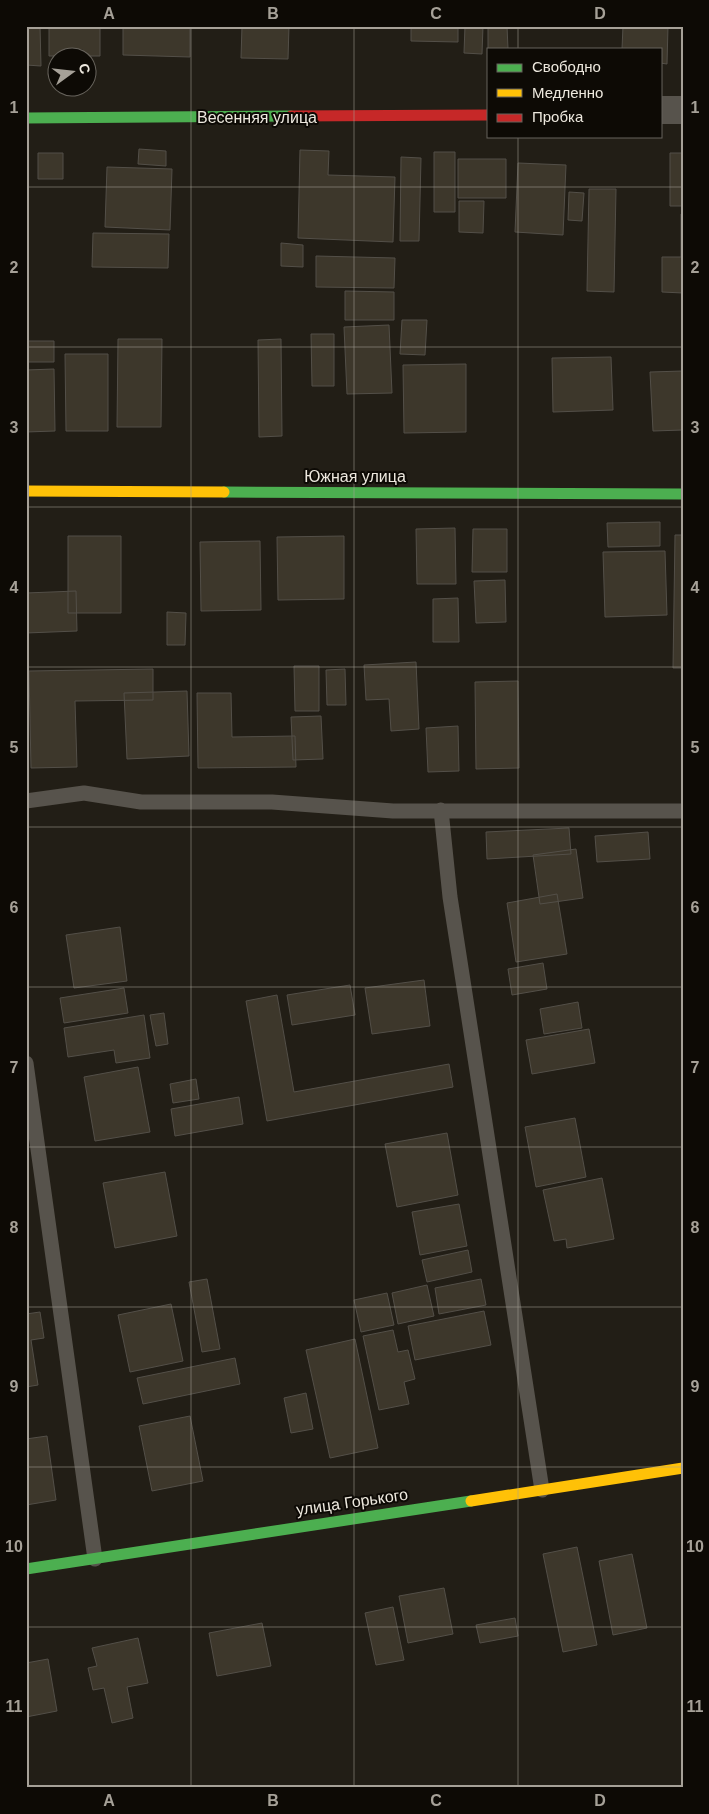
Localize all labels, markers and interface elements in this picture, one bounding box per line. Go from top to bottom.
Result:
text: A [103,5,115,22]
text: B [267,5,279,22]
text: C [430,5,442,22]
text: D [594,5,606,22]
north arrow [48,48,98,98]
legend [487,48,662,138]
text: Свободно [532,58,601,75]
text: С [76,62,94,76]
text: Медленно [532,84,603,101]
text: 1 [10,99,19,116]
text: 1 [691,99,700,116]
text: Пробка [532,108,584,125]
street label: Весенняя улица [197,109,317,126]
text: 2 [10,259,19,276]
text: 2 [691,259,700,276]
text: 3 [10,419,19,436]
text: 3 [691,419,700,436]
street label: Южная улица [304,468,406,485]
text: 4 [10,579,19,596]
text: 4 [691,579,700,596]
text: 5 [10,739,19,756]
text: 5 [691,739,700,756]
text: 6 [10,899,19,916]
text: 6 [691,899,700,916]
text: 7 [10,1059,19,1076]
text: 7 [691,1059,700,1076]
text: 8 [10,1219,19,1236]
text: 8 [691,1219,700,1236]
text: 9 [10,1378,19,1395]
text: 9 [691,1378,700,1395]
street label: улица Горького [295,1486,409,1518]
text: 10 [5,1538,23,1555]
text: 10 [686,1538,704,1555]
text: 11 [6,1698,23,1715]
text: 11 [687,1698,704,1715]
text: A [103,1792,115,1809]
text: B [267,1792,279,1809]
text: C [430,1792,442,1809]
text: D [594,1792,606,1809]

